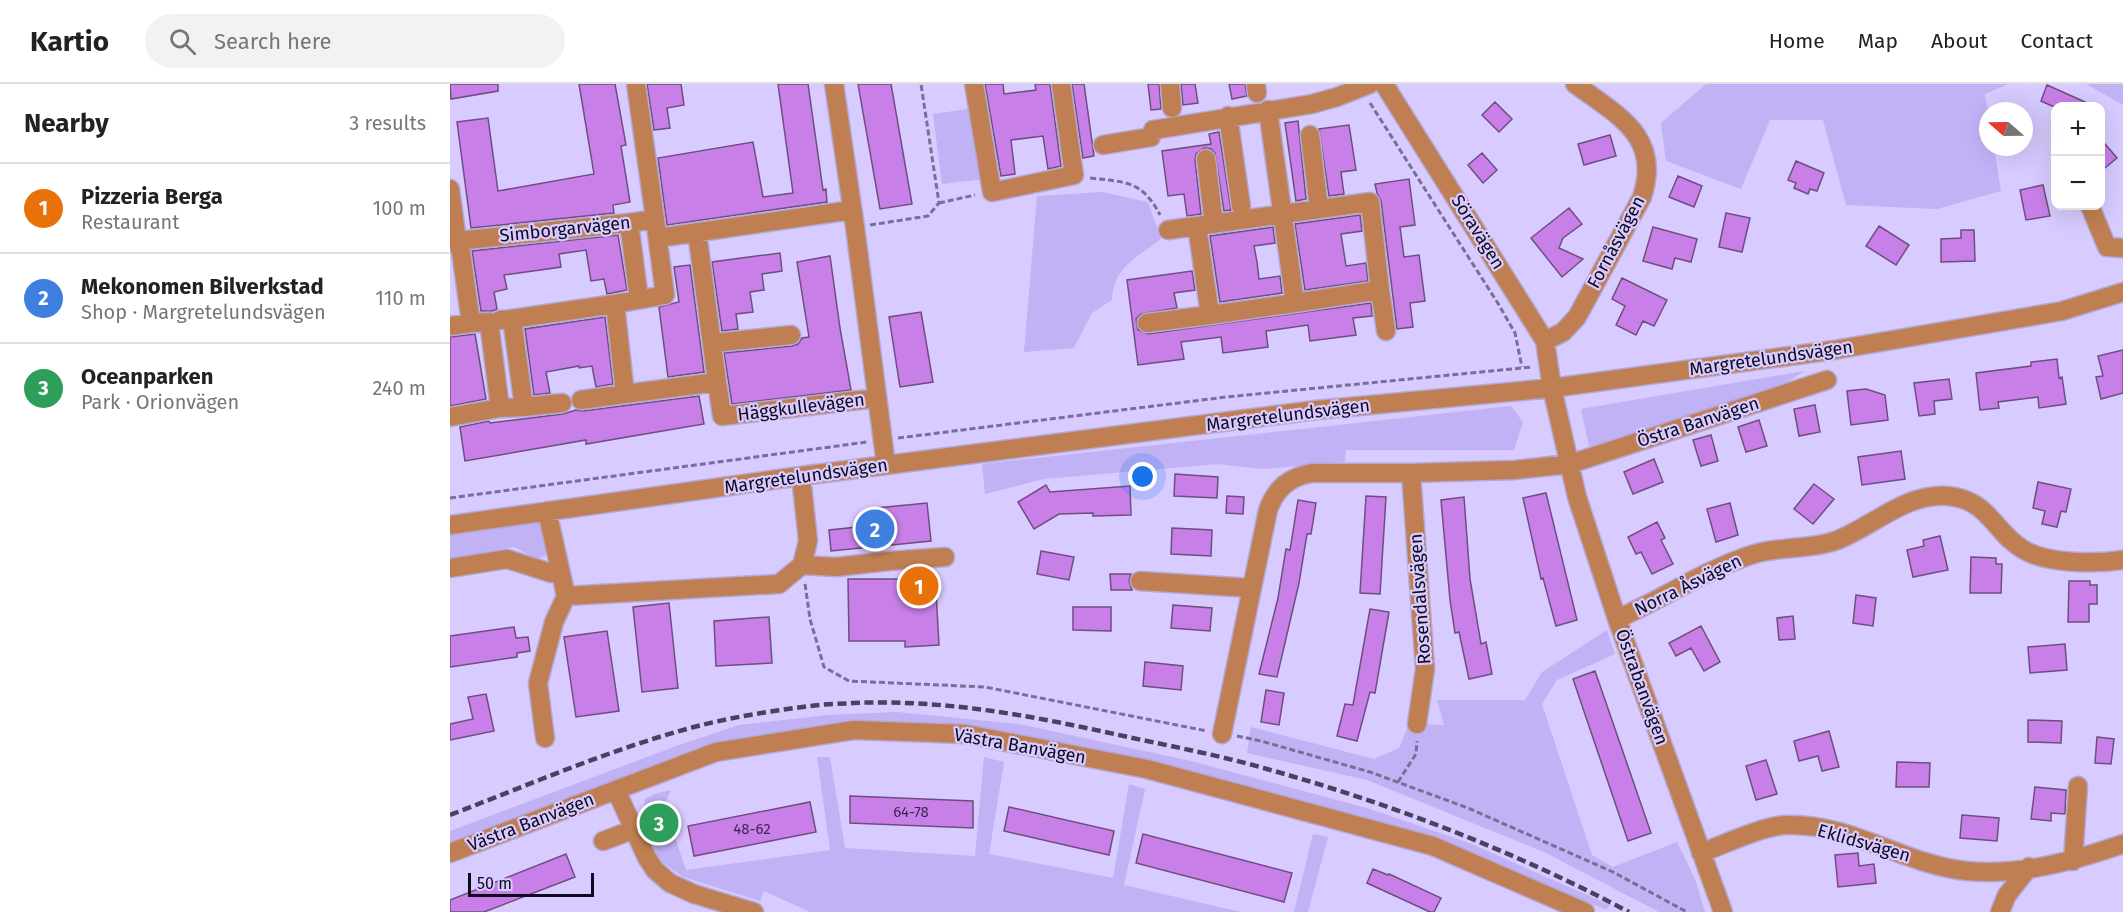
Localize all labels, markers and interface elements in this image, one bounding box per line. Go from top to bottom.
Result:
search box [145,14,565,68]
text: Kartio [30,25,109,58]
icon: search [166,25,199,58]
text: Search here [214,28,332,55]
text: Home [1769,28,1825,54]
text: Map [1858,28,1898,54]
text: About [1931,28,1988,54]
text: Contact [2021,28,2093,54]
north arrow [1979,102,2033,156]
map controls [2051,102,2105,210]
button: + [2051,102,2105,156]
text: Nearby [24,108,109,139]
text: 3 results [349,111,426,135]
button: − [2051,156,2105,210]
text: Pizzeria Berga [81,183,223,210]
street label: Söravägen [1446,191,1510,273]
street label: Fornåsvägen [1582,192,1650,292]
text: 1 [39,196,48,220]
text: 100 m [373,196,426,220]
text: Restaurant [81,210,179,234]
street label: Simborgarvägen [498,211,632,247]
text: Mekonomen Bilverkstad [81,273,324,300]
text: 2 [38,286,49,310]
text: 110 m [375,286,426,310]
text: Shop · Margretelundsvägen [81,300,326,324]
street label: Margretelundsvägen [1688,336,1854,380]
text: Oceanparken [81,363,213,390]
text: 3 [38,376,49,400]
text: 240 m [372,376,426,400]
street label: Häggkullevägen [736,388,866,426]
text: Park · Orionvägen [81,390,239,414]
street label: Östra Banvägen [1634,392,1762,452]
street label: Margretelundsvägen [1205,394,1371,436]
street label: Margretelundsvägen [723,454,889,498]
your location [1128,462,1157,491]
pin: 2 [856,506,894,552]
street label: Rosendalsvägen [1404,533,1436,665]
street label: Norra Åsvägen [1630,549,1745,620]
pin: 1 [900,564,938,608]
street label: Östrabanvägen [1611,626,1673,748]
street label: Västra Banvägen [952,724,1088,768]
street label: Västra Banvägen [465,788,597,856]
pin: 3 [640,800,678,846]
house number: 64-78 [893,803,929,821]
street label: Eklidsvägen [1815,819,1913,867]
house number: 48-62 [733,820,771,838]
scale bar [468,870,594,898]
text: 50 m [477,874,512,893]

